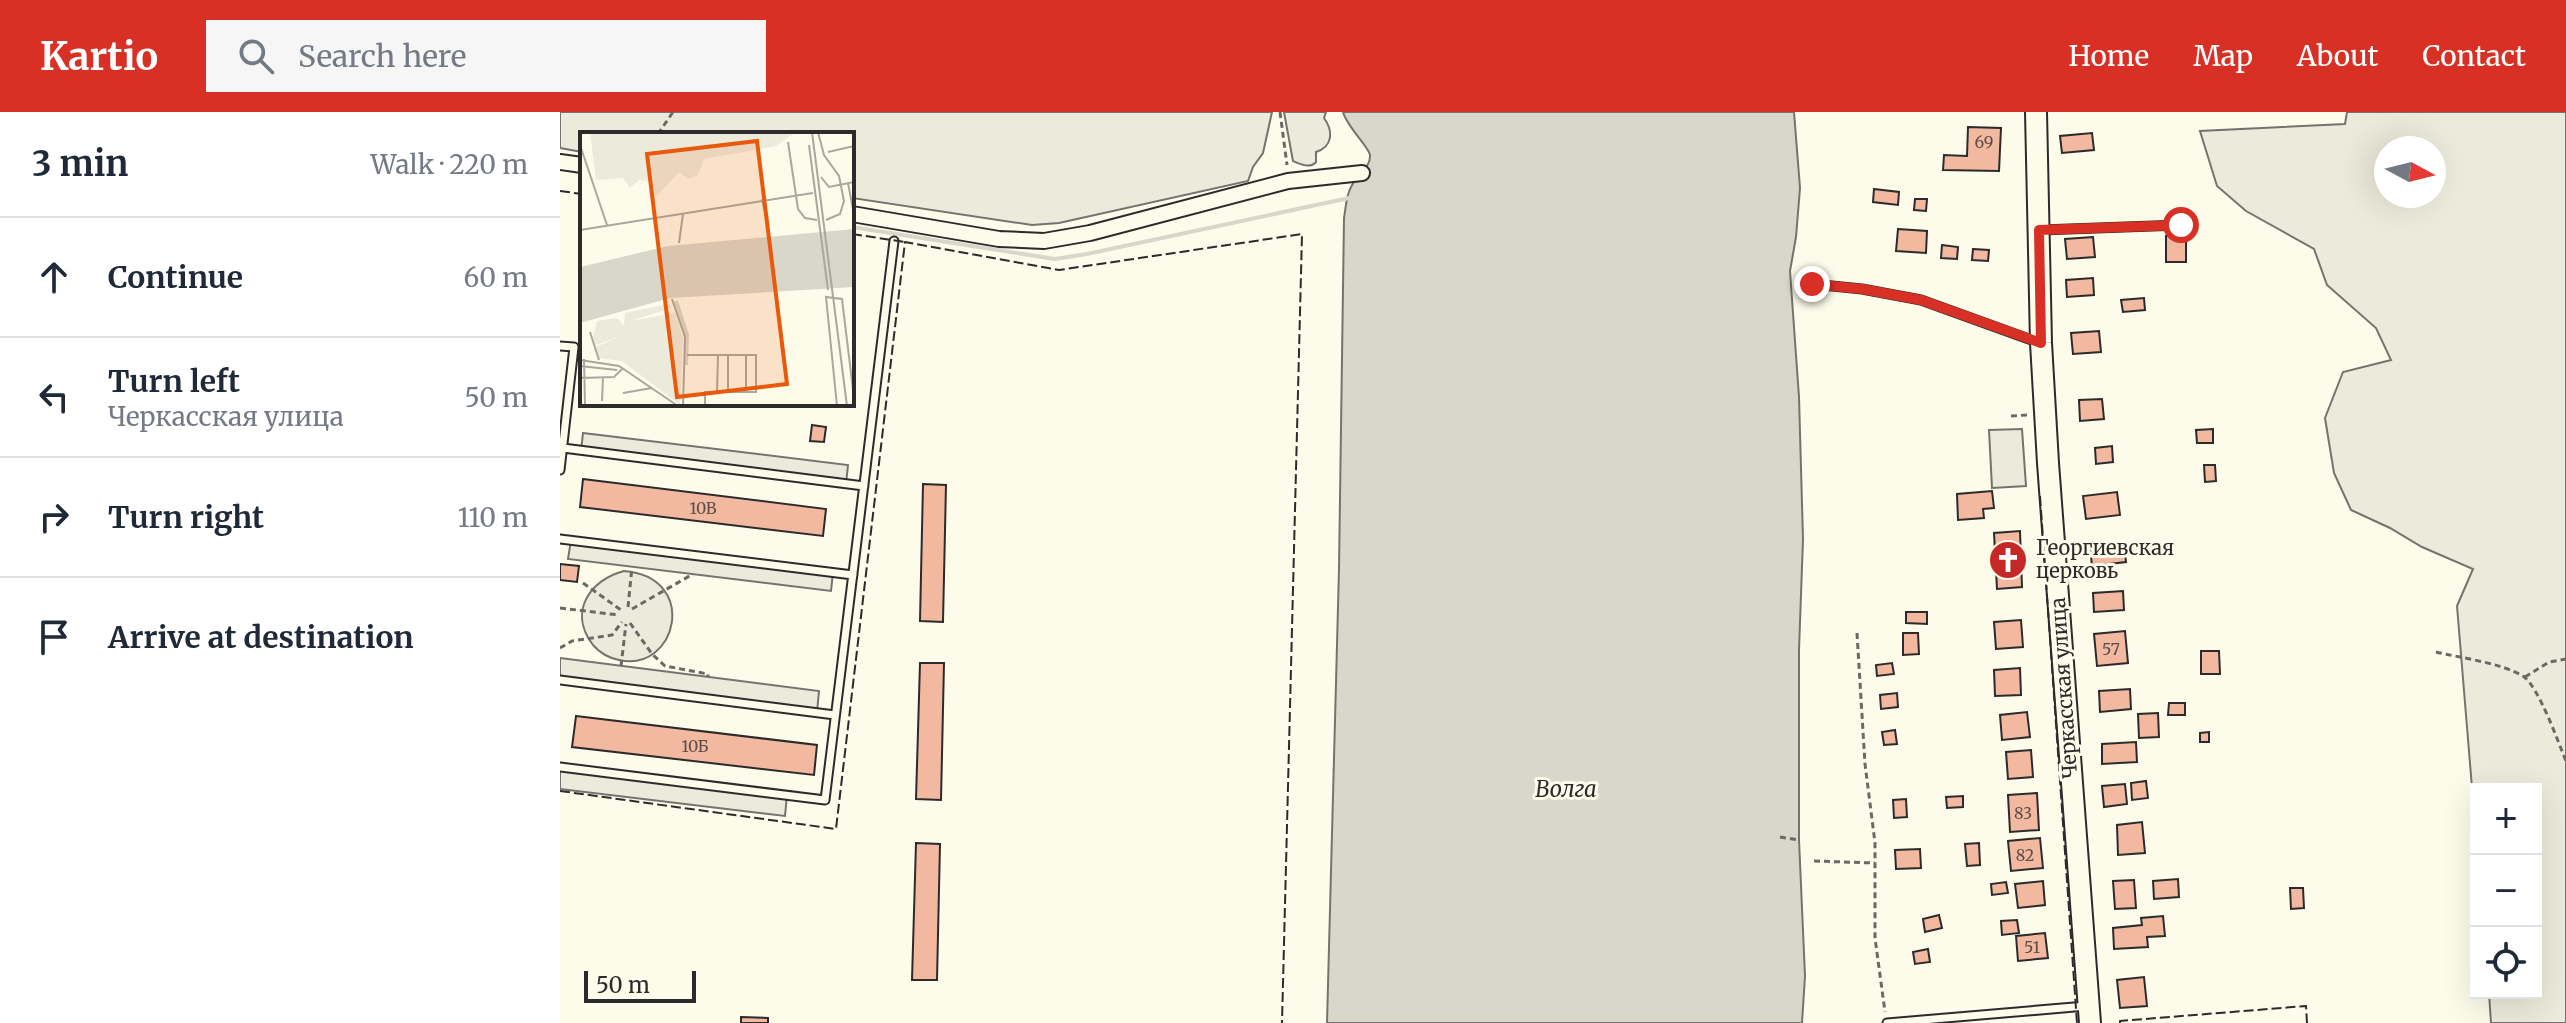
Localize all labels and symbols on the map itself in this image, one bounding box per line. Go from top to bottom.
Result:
inset map [580,132,854,406]
house number: 69 [1975,132,1993,152]
north arrow [2374,136,2446,208]
route start [2163,207,2199,243]
route end [1794,266,1830,302]
house number: 10В [689,498,717,518]
place label: Георгиевская церковь [2036,535,2174,583]
church icon: Георгиевская церковь [1987,539,2029,581]
street label: Черкасская улица [2045,596,2082,779]
house number: 57 [2102,639,2120,659]
house number: 10Б [681,736,709,756]
water label: Волга [1535,775,1597,803]
house number: 83 [2014,803,2032,823]
house number: 82 [2016,845,2034,865]
house number: 51 [2024,937,2040,957]
scale bar [584,967,696,1003]

